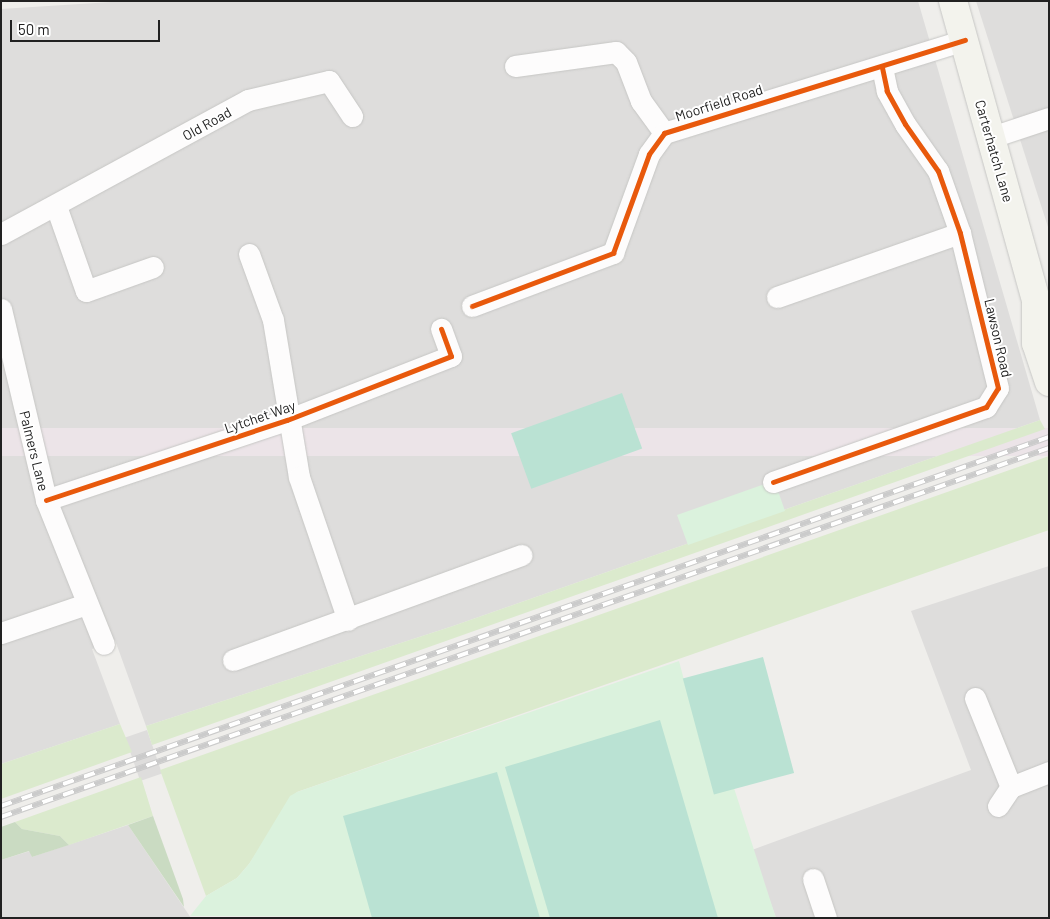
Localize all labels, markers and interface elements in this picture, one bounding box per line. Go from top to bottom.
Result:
scale bar [12,10,162,42]
text: 50 m [18,20,50,38]
street label: Moorfield Road [673,81,765,125]
street label: Carterhatch Lane [971,98,1017,204]
street label: Old Road [180,104,234,144]
street label: Lawson Road [981,297,1015,379]
street label: Lytchet Way [222,397,298,437]
street label: Palmers Lane [16,409,52,493]

